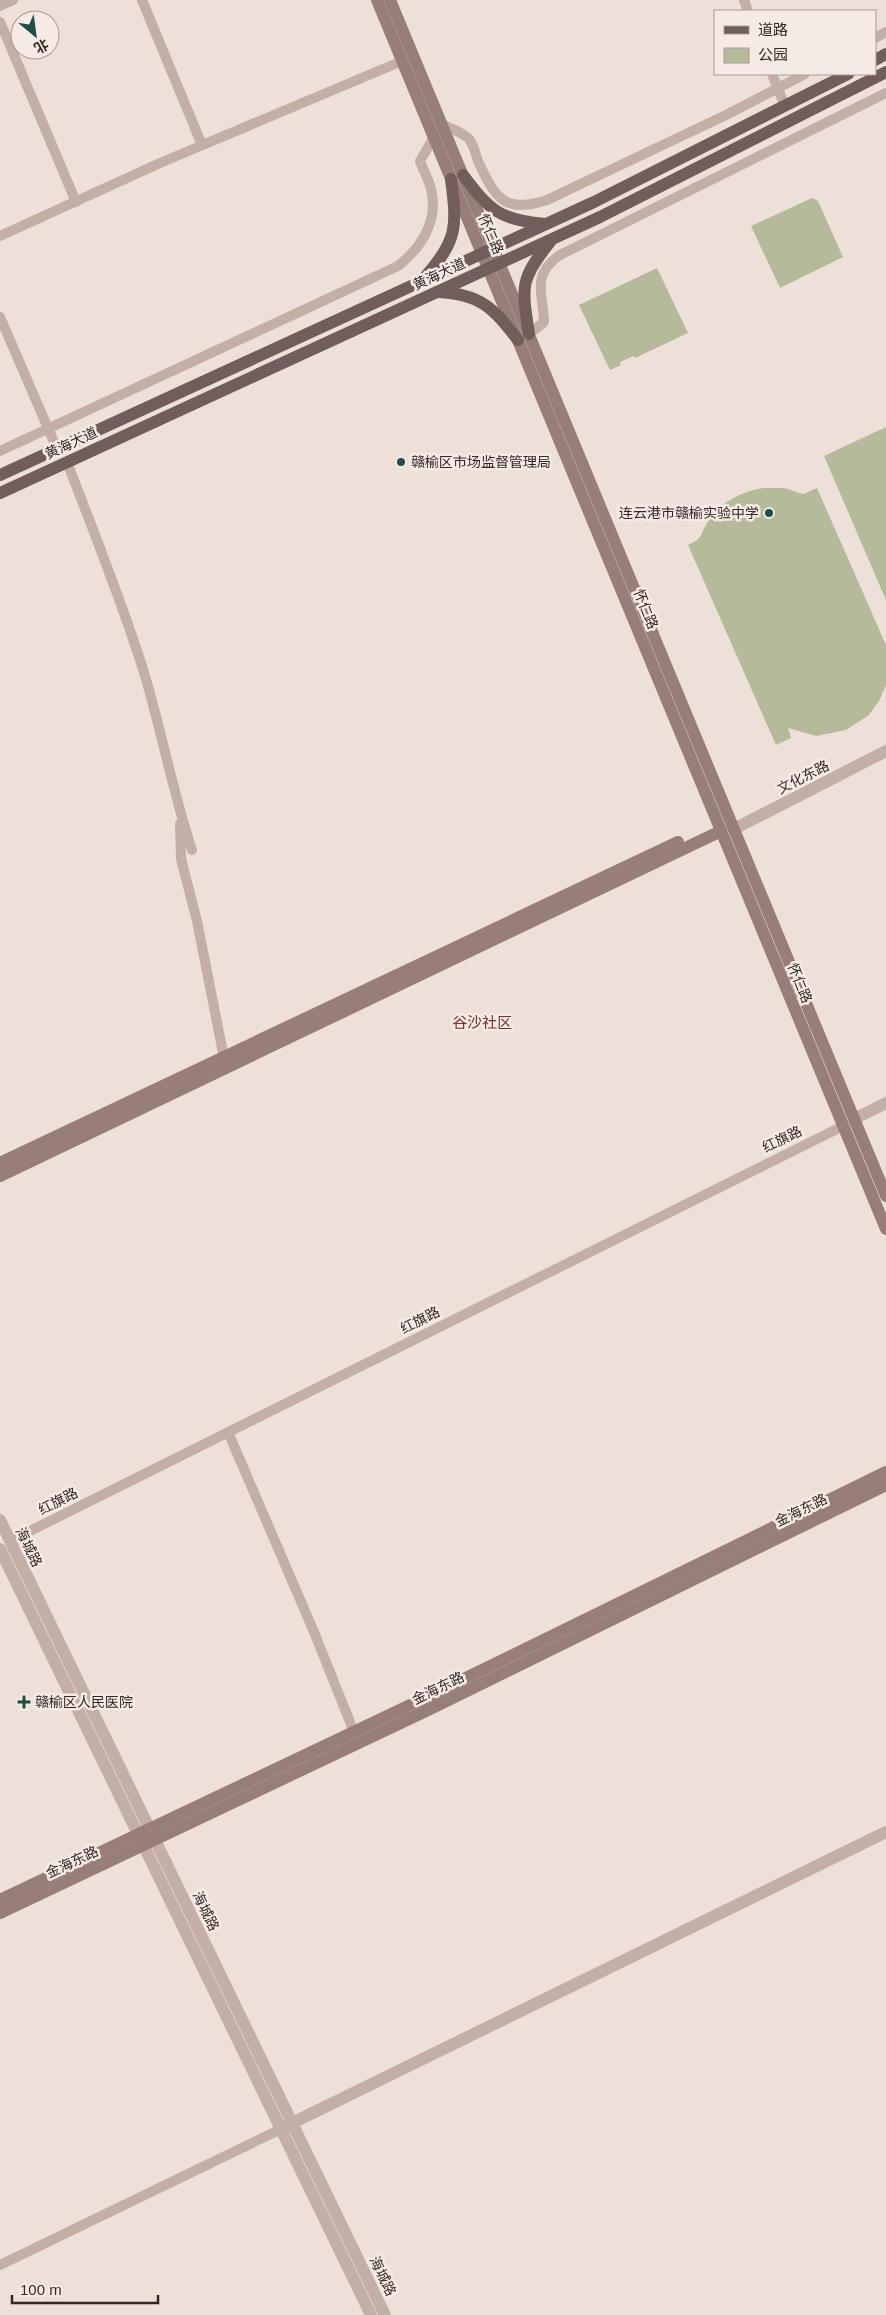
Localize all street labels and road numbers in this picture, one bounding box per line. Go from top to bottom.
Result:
street label: 怀仁路 [475,212,507,256]
street label: 黄海大道 [410,255,468,293]
street label: 黄海大道 [42,424,100,462]
street label: 怀仁路 [631,587,661,631]
street label: 文化东路 [774,757,832,797]
street label: 怀仁路 [785,961,815,1005]
street label: 红旗路 [760,1123,804,1155]
street label: 红旗路 [398,1303,442,1337]
street label: 红旗路 [36,1484,80,1518]
street label: 金海东路 [772,1491,830,1529]
street label: 海城路 [13,1525,45,1569]
street label: 金海东路 [409,1669,467,1707]
street label: 金海东路 [43,1843,101,1881]
street label: 海城路 [190,1889,222,1933]
street label: 海城路 [367,2254,399,2298]

